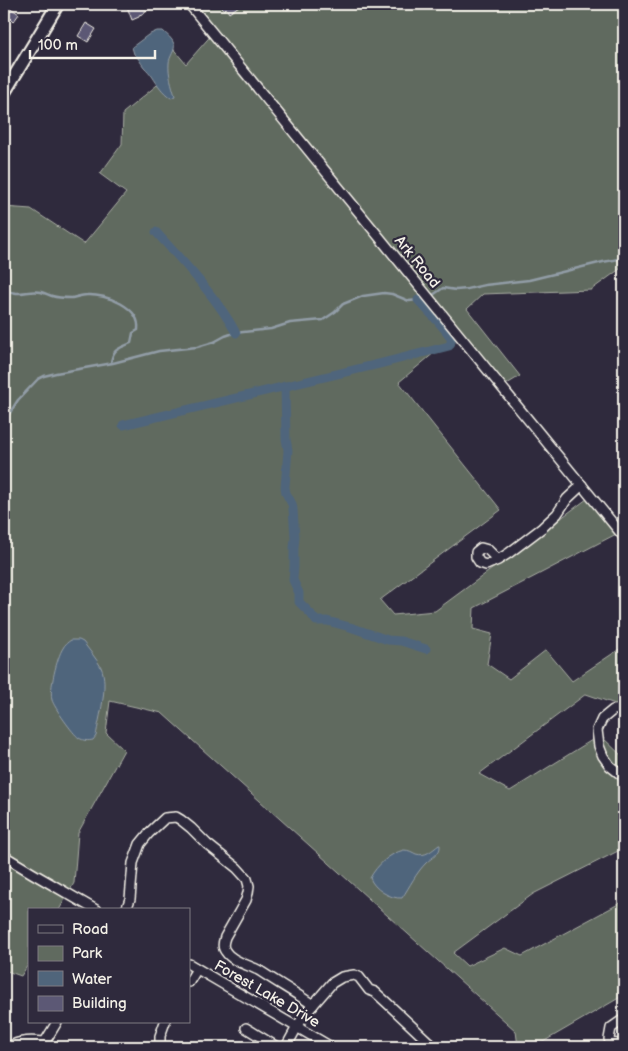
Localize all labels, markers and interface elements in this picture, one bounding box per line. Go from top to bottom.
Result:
scale bar [30,28,155,60]
text: 100 m [38,36,78,55]
street label: Ark Road [390,232,444,292]
legend [28,908,190,1024]
text: Road [72,920,108,939]
text: Park [72,944,103,963]
street label: Forest Lake Drive [211,956,323,1032]
text: Water [72,970,112,989]
text: Building [72,994,127,1013]

